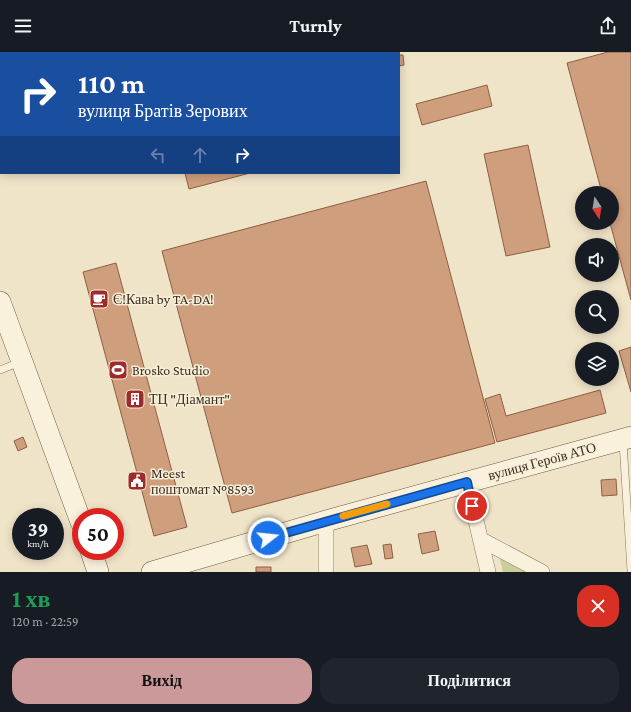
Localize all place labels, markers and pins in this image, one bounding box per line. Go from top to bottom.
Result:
cafe icon: Є!Кава by TA-DA! [88,288,110,310]
place label: Є!Кава by TA-DA! [113,291,214,307]
sports icon: Brosko Studio [107,359,129,381]
place label: Brosko Studio [132,362,210,378]
building icon: ТЦ "Діамант" [124,388,146,410]
place label: ТЦ "Діамант" [149,391,230,407]
place label: Meest поштомат №8593 [151,465,254,497]
public building icon: Meest поштомат №8593 [126,470,148,492]
pin [455,489,489,523]

